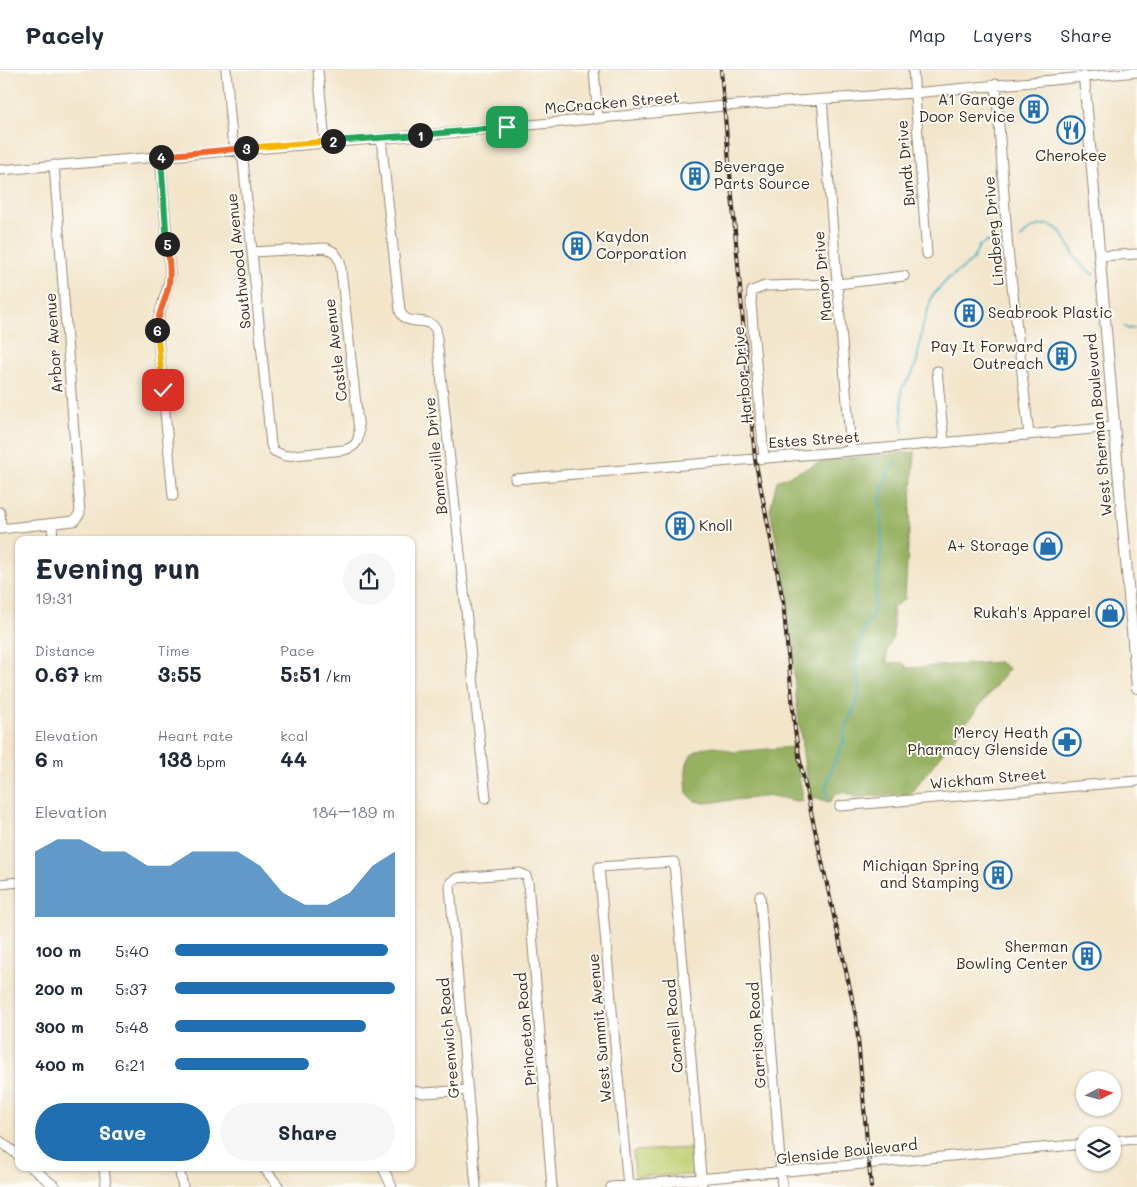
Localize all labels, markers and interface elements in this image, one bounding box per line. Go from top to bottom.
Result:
text: Pacely [25,19,104,50]
text: Map [909,23,945,47]
text: Layers [973,23,1032,47]
text: Share [1060,23,1112,47]
street label: McCracken Street [544,86,680,118]
place label: A1 Garage Door Service [919,89,1015,126]
building icon: A1 Garage Door Service [1019,94,1049,124]
pin [486,106,528,148]
icon: arrive [493,113,521,141]
restaurant icon: Cherokee [1056,115,1086,145]
street label: Bundt Drive [891,119,919,207]
pin: 1 [408,122,432,148]
text: 1 [417,126,424,145]
pin: 2 [320,128,346,154]
text: 2 [330,132,337,151]
pin: 3 [234,136,258,160]
text: 3 [242,139,251,158]
pin: 4 [148,144,174,170]
place label: Cherokee [1035,145,1107,165]
text: 4 [157,148,166,167]
place label: Beverage Parts Source [714,156,810,193]
building icon: Beverage Parts Source [680,161,710,191]
street label: Lindberg Drive [978,176,1008,287]
street label: Southwood Avenue [221,192,255,330]
place label: Kaydon Corporation [596,226,687,263]
street label: Manor Drive [808,230,836,322]
building icon: Kaydon Corporation [562,231,592,261]
pin: 5 [154,232,180,256]
text: 5 [163,235,172,254]
street label: Arbor Avenue [40,292,66,394]
street label: Castle Avenue [319,297,351,403]
building icon: Seabrook Plastic [954,298,984,328]
place label: Seabrook Plastic [988,302,1112,322]
pin: 6 [144,318,170,342]
text: 6 [153,321,162,340]
street label: Harbor Drive [728,325,756,425]
street label: West Sherman Boulevard [1080,333,1116,517]
place label: Pay It Forward Outreach [931,336,1043,373]
building icon: Pay It Forward Outreach [1047,341,1077,371]
pin [142,369,184,411]
icon: check [149,376,177,404]
street label: Bonneville Drive [419,396,451,516]
street label: Estes Street [768,426,860,452]
building icon: Knoll [665,511,695,541]
place label: Knoll [699,515,733,535]
shop icon: A+ Storage [1033,531,1063,561]
place label: A+ Storage [947,535,1029,555]
text: Evening run [35,550,200,586]
button: share [343,553,395,605]
text: 19:31 [35,587,73,608]
shop icon: Rukah's Apparel [1095,598,1125,628]
place label: Rukah's Apparel [973,602,1091,622]
text: Distance [35,641,95,660]
text: Time [158,641,190,660]
text: Pace [280,641,315,660]
text: 0.67 [35,660,79,687]
text: 3:55 [158,660,201,687]
text: 5:51 [280,660,321,687]
text: km [79,667,102,686]
text: /km [321,667,351,686]
place label: Mercy Heath Pharmacy Glenside [908,722,1048,759]
text: Elevation [35,726,98,745]
text: Heart rate [158,726,233,745]
text: kcal [280,726,308,745]
pharmacy icon: Mercy Heath Pharmacy Glenside [1052,727,1082,757]
text: 6 [35,745,48,772]
text: 138 [158,745,193,772]
text: 44 [280,745,307,772]
text: m [48,752,63,771]
text: bpm [193,752,226,771]
street label: Wickham Street [929,763,1047,793]
text: Elevation [35,801,107,822]
text: 184–189 m [312,801,395,822]
place label: Michigan Spring and Stamping [863,855,979,892]
building icon: Michigan Spring and Stamping [983,860,1013,890]
place label: Sherman Bowling Center [956,936,1068,973]
text: 100 m [35,940,81,961]
text: 5:40 [115,940,149,961]
building icon: Sherman Bowling Center [1072,941,1102,971]
street label: West Summit Avenue [583,953,615,1103]
street label: Princeton Road [510,972,540,1087]
street label: Greenwich Road [433,977,463,1099]
text: 200 m [35,978,83,999]
text: 5:37 [115,978,148,999]
street label: Cornell Road [659,978,687,1074]
street label: Garrison Road [742,981,770,1089]
text: 300 m [35,1016,84,1037]
text: 5:48 [115,1016,148,1037]
text: 400 m [35,1054,84,1075]
text: 6:21 [115,1054,146,1075]
north arrow [1076,1071,1121,1116]
map controls [1076,1071,1121,1171]
button: Save [35,1103,210,1161]
button: Share [220,1103,395,1161]
button: layers [1076,1126,1121,1171]
street label: Glenside Boulevard [775,1134,918,1168]

